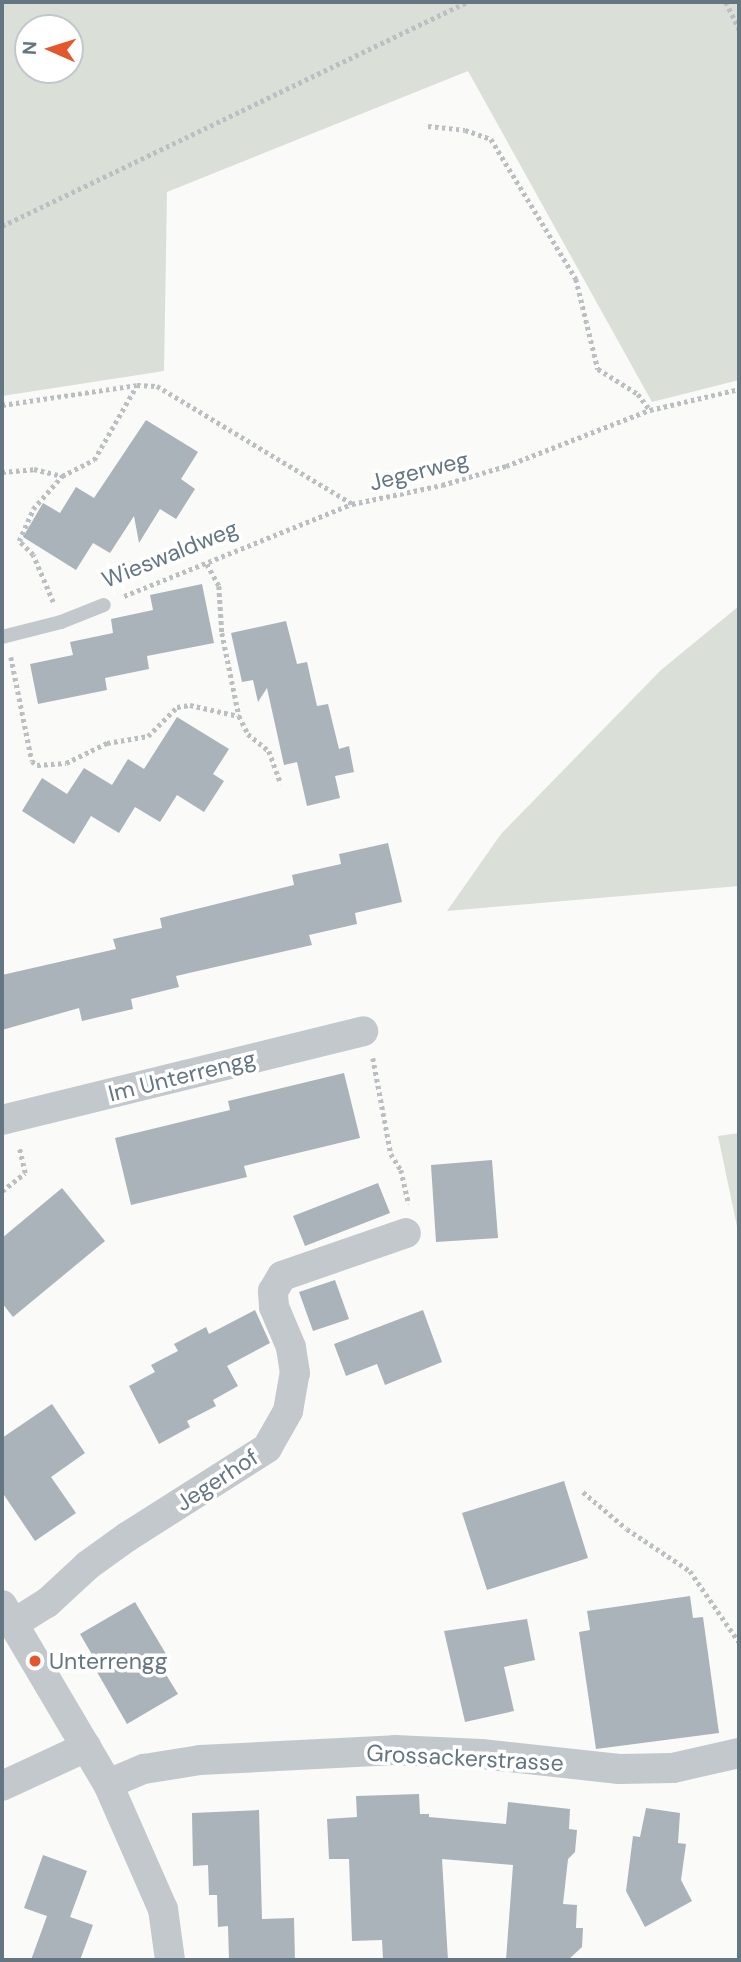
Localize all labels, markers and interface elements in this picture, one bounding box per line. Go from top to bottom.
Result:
north arrow [14,14,84,84]
text: N [17,40,42,56]
street label: Jegerweg [366,445,472,497]
street label: Wieswaldweg [98,514,242,594]
street label: Im Unterrengg [106,1044,258,1108]
street label: Jegerhof [170,1443,264,1517]
place label: Unterrengg [49,1647,168,1675]
marker: Unterrengg [27,1653,43,1669]
street label: Grossackerstrasse [366,1739,564,1777]

